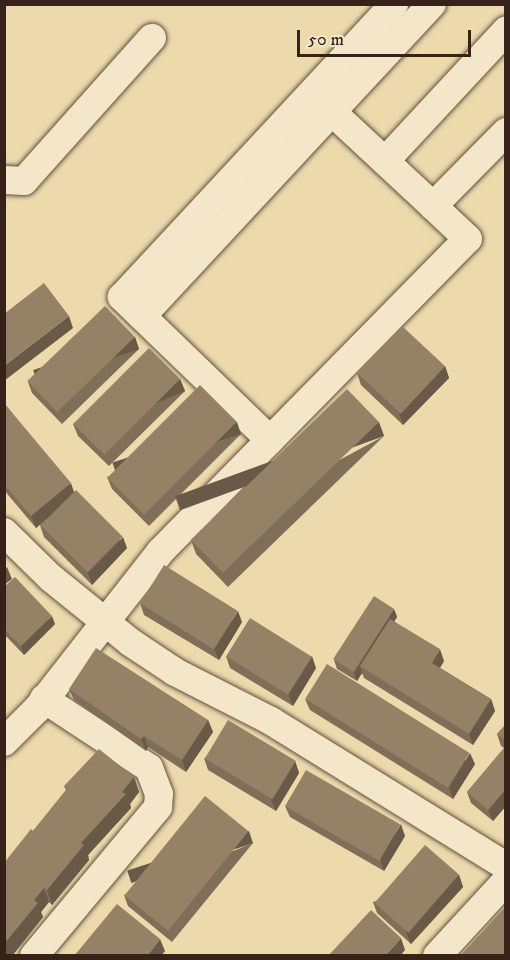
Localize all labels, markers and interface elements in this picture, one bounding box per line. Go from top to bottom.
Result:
scale bar [300,18,474,56]
text: 50 m [308,29,344,51]

